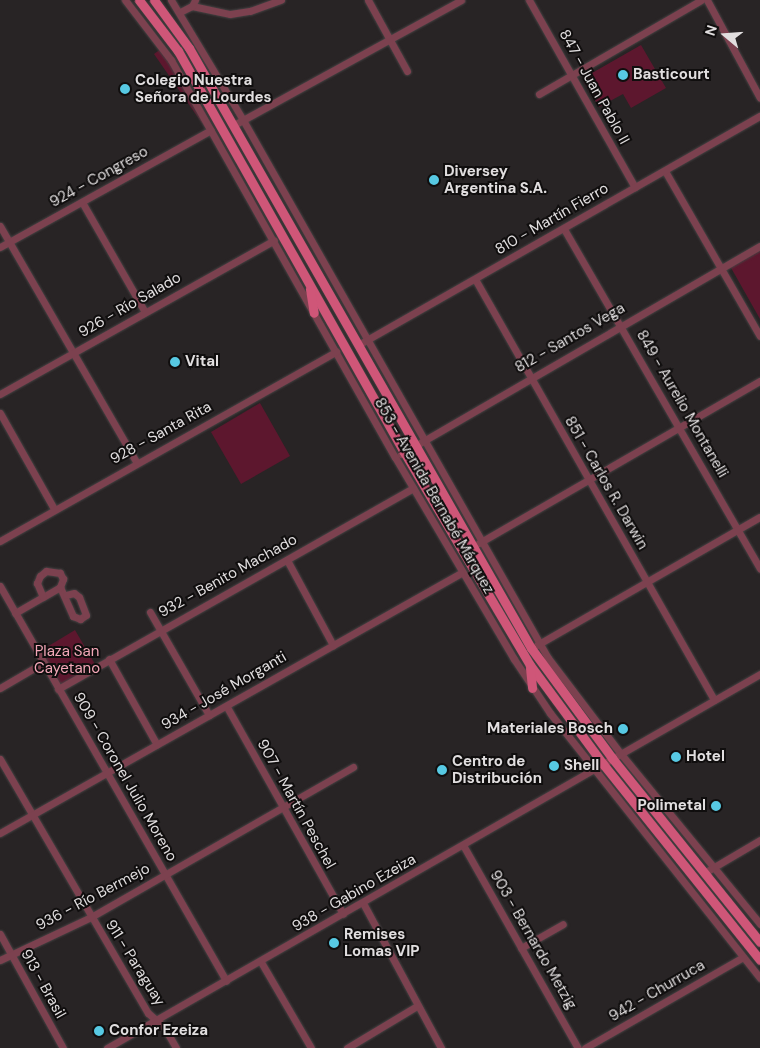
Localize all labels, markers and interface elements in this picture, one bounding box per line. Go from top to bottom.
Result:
north arrow [700,10,750,60]
text: N [701,23,721,38]
street label: 847 - Juan Pablo II [555,27,633,147]
place label: Basticourt [633,66,710,84]
marker: Basticourt [617,69,629,81]
place label: Colegio Nuestra Señora de Lourdes [135,71,272,106]
marker: Colegio Nuestra Señora de Lourdes [119,83,131,95]
street label: 924 - Congreso [47,143,151,211]
place label: Diversey Argentina S.A. [444,162,547,197]
marker: Diversey Argentina S.A. [428,174,440,186]
street label: 810 - Martín Fierro [492,179,612,259]
street label: 926 - Río Salado [76,268,184,342]
street label: 812 - Santos Vega [512,299,628,377]
street label: 849 - Aurelio Montanelli [632,327,732,481]
place label: Vital [185,353,219,371]
marker: Vital [169,356,181,368]
street label: 853 - Avenida Bernabé Márquez [370,395,498,597]
street label: 928 - Santa Rita [107,398,215,468]
street label: 851 - Carlos R. Darwin [560,413,652,553]
street label: 932 - Benito Machado [156,530,300,622]
park label: Plaza San Cayetano [34,642,100,677]
street label: 934 - José Morganti [158,648,290,734]
street label: 909 - Coronel Julio Moreno [69,689,181,865]
place label: Materiales Bosch [487,720,613,738]
marker: Materiales Bosch [617,723,629,735]
street label: 907 - Martín Peschel [253,736,339,872]
place label: Hotel [686,748,725,766]
marker: Hotel [670,751,682,763]
place label: Centro de Distribución [452,752,542,787]
place label: Shell [564,757,599,775]
marker: Shell [548,760,560,772]
marker: Centro de Distribución [436,764,448,776]
place label: Polimetal [638,797,706,815]
marker: Polimetal [710,800,722,812]
street label: 938 - Gabino Ezeiza [289,850,419,936]
street label: 936 - Río Bermejo [33,859,153,935]
street label: 903 - Bernardo Metzig [486,867,580,1013]
street label: 911 - Paraguay [101,917,169,1009]
place label: Remises Lomas VIP [344,925,419,960]
marker: Remises Lomas VIP [328,937,340,949]
street label: 913 - Brasil [17,946,69,1022]
street label: 942 - Churruca [606,956,708,1026]
place label: Confor Ezeiza [109,1022,208,1040]
marker: Confor Ezeiza [93,1025,105,1037]

